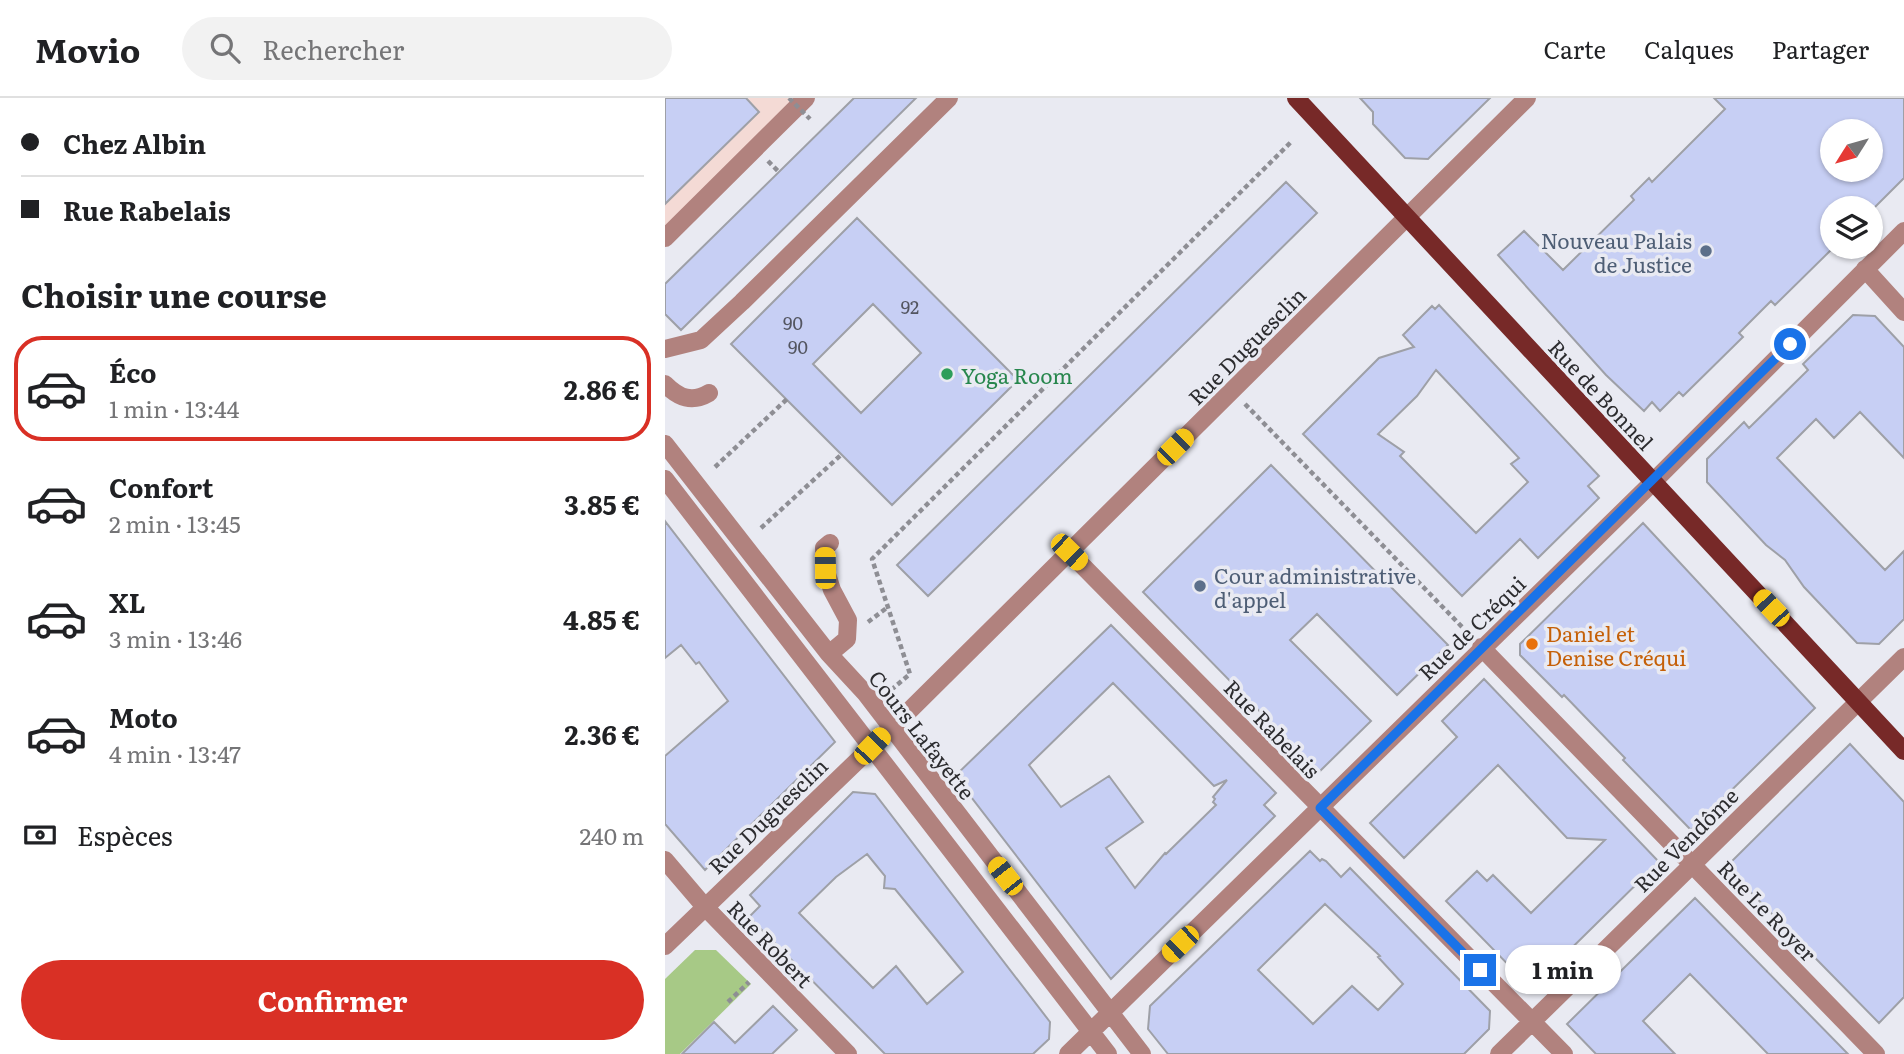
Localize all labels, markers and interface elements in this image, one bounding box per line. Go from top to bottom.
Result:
search box [182,17,672,80]
text: Movio [35,24,140,73]
icon: search [206,29,244,67]
text: Rechercher [262,29,404,68]
text: Carte [1543,31,1606,66]
text: Calques [1644,31,1734,66]
text: Partager [1772,31,1869,66]
north arrow [1820,119,1883,182]
map controls [1820,119,1883,259]
text: Chez Albin [63,123,206,162]
text: Rue Rabelais [63,190,231,229]
button: layers [1820,196,1883,259]
place label: Nouveau Palais de Justice [1541,224,1692,279]
marker: Nouveau Palais de Justice [1698,243,1714,259]
text: Choisir une course [21,270,327,318]
street label: Rue Duguesclin [1180,279,1312,411]
house number: 92 [901,293,919,320]
house number: 90 [783,309,803,336]
route start [1774,328,1806,360]
street label: Rue de Bonnel [1542,332,1662,456]
house number: 90 [788,333,808,360]
text: Éco [109,352,157,391]
icon: car [25,357,88,420]
place label: Yoga Room [961,359,1073,390]
marker: Yoga Room [939,366,955,382]
text: 2.86 € [564,369,640,408]
text: 1 min · 13:44 [109,391,239,425]
car [1153,425,1198,469]
text: Confort [109,467,213,506]
icon: car [25,472,88,535]
text: 3.85 € [564,484,640,523]
text: 2 min · 13:45 [109,506,241,540]
car [1047,530,1092,574]
car [815,547,836,589]
place label: Cour administrative d'appel [1214,559,1416,614]
street label: Rue de Créqui [1410,568,1532,686]
marker: Cour administrative d'appel [1192,578,1208,594]
text: XL [109,582,146,621]
car [1749,585,1794,631]
icon: car [25,587,88,650]
text: 4.85 € [563,599,640,638]
place label: Daniel et Denise Créqui [1546,617,1686,672]
text: 3 min · 13:46 [109,621,242,655]
marker: Daniel et Denise Créqui [1524,636,1540,652]
street label: Cours Lafayette [863,663,983,805]
street label: Rue Rabelais [1218,672,1328,784]
text: Moto [109,697,178,736]
icon: car [25,702,88,765]
text: 2.36 € [564,714,640,753]
car [850,724,895,768]
text: 4 min · 13:47 [109,736,241,770]
street label: Rue Duguesclin [700,750,834,880]
street label: Rue Vendôme [1626,780,1744,898]
text: Espèces [77,815,173,854]
icon: cash [21,816,59,854]
text: 240 m [579,818,644,852]
street label: Rue Le Royer [1712,852,1824,968]
car [984,853,1027,899]
street label: Rue Robert [721,892,821,994]
car [1158,922,1203,966]
callout: 1 min [1505,946,1620,994]
text: 1 min [1532,952,1594,986]
route end [1464,954,1496,986]
button: Confirmer [21,960,644,1040]

